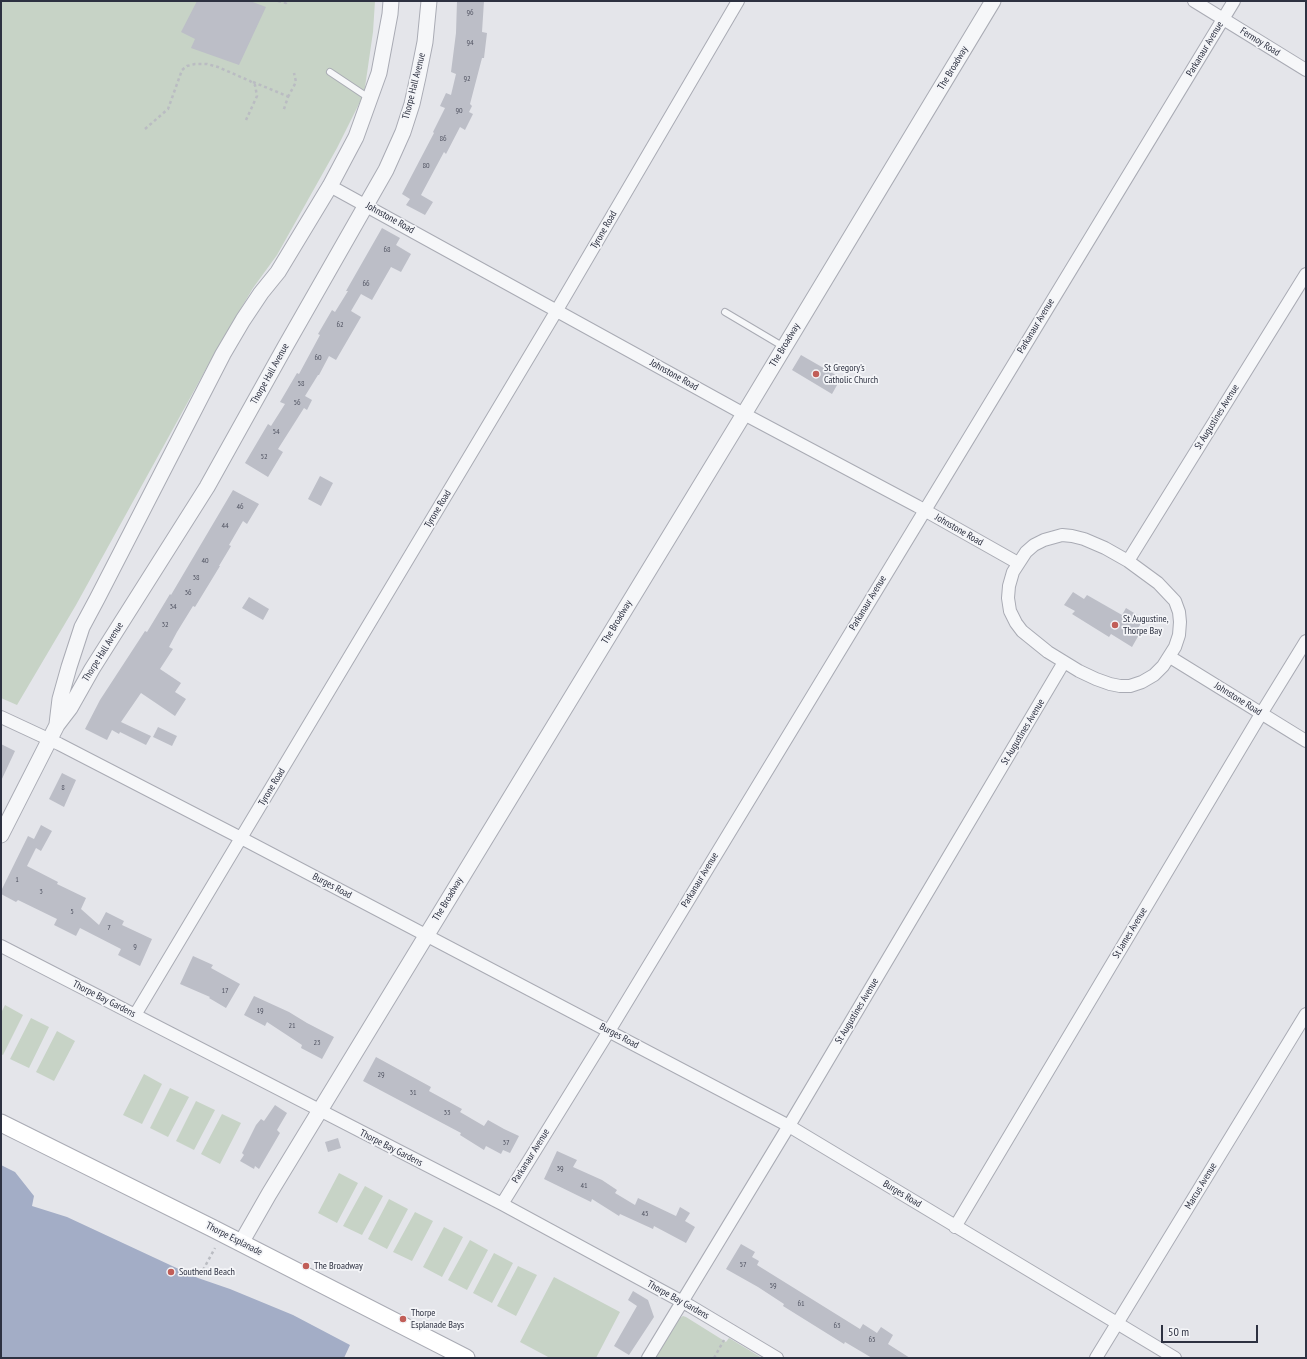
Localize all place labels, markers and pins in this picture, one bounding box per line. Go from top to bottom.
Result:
place label: St Gregory's Catholic Church [824,362,878,386]
marker: St Gregory's Catholic Church [811,369,821,379]
place label: St Augustine, Thorpe Bay [1123,613,1169,636]
marker: St Augustine, Thorpe Bay [1110,620,1120,630]
place label: The Broadway [314,1260,363,1272]
marker: The Broadway [301,1261,311,1271]
place label: Southend Beach [179,1266,235,1278]
marker: Southend Beach [166,1267,176,1277]
place label: Thorpe Esplanade Bays [411,1307,464,1330]
marker: Thorpe Esplanade Bays [398,1314,408,1324]

